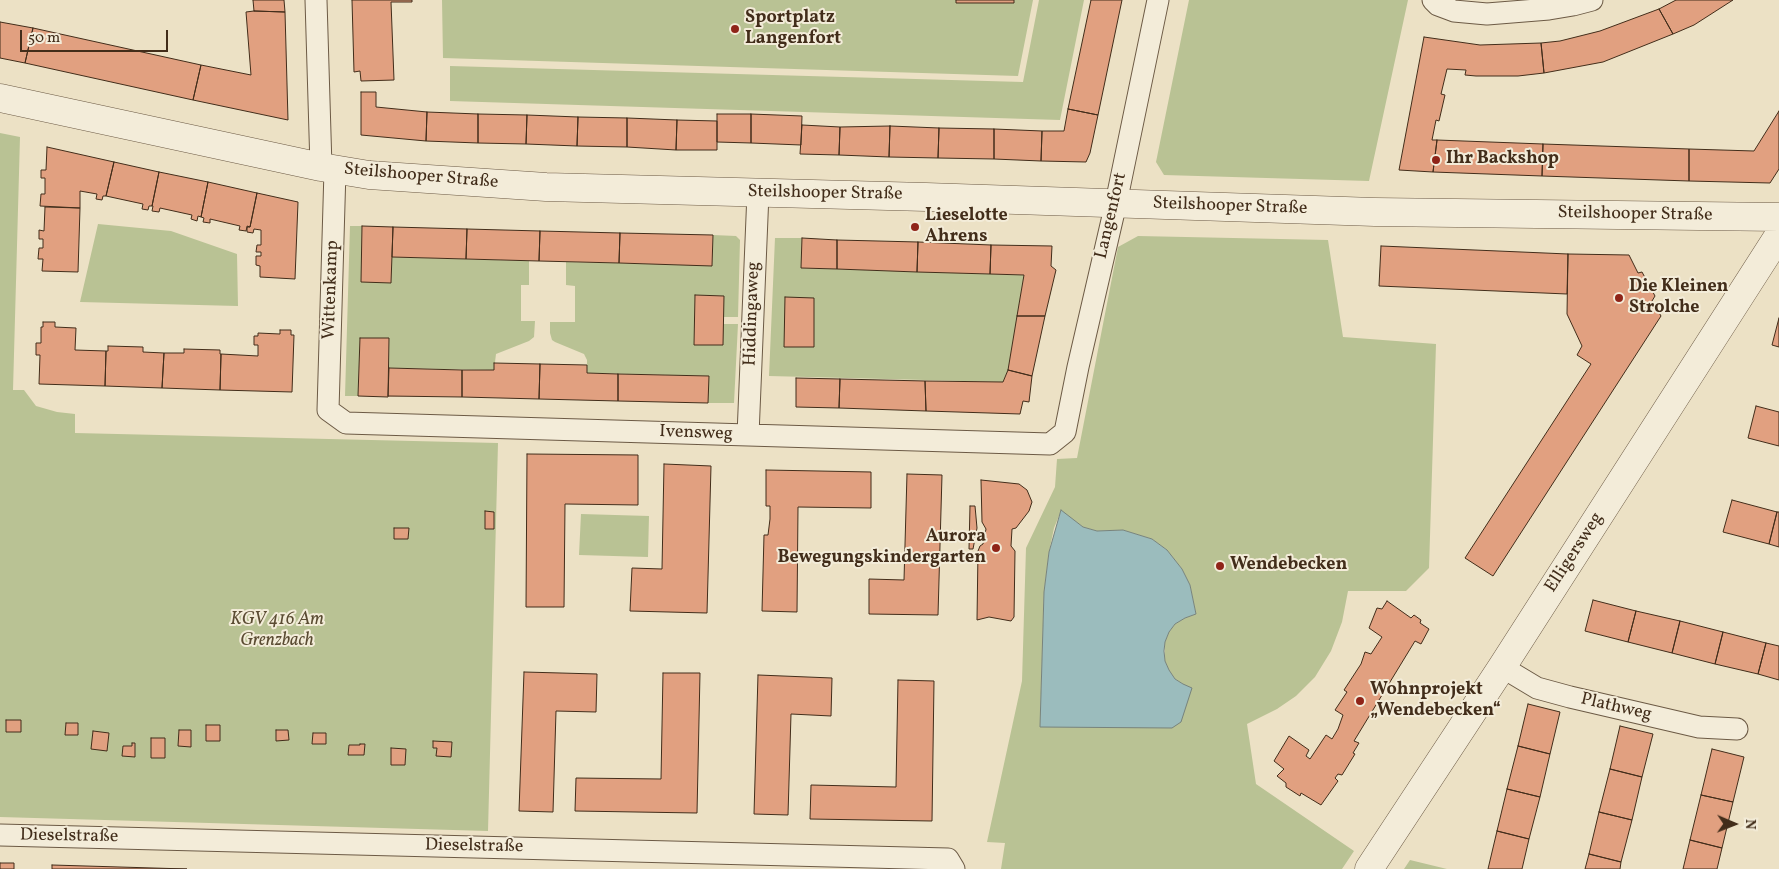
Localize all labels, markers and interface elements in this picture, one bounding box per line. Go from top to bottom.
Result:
place label: Sportplatz Langenfort [745,8,841,50]
scale bar [22,20,170,52]
marker: Sportplatz Langenfort [729,23,741,35]
text: 50 m [28,28,60,49]
place label: Ihr Backshop [1446,149,1559,171]
marker: Ihr Backshop [1430,154,1442,166]
street label: Steilshooper Straße [343,159,499,195]
street label: Langenfort [1092,171,1132,261]
street label: Steilshooper Straße [747,182,903,206]
street label: Steilshooper Straße [1152,194,1308,220]
street label: Steilshooper Straße [1557,203,1713,227]
place label: Lieselotte Ahrens [925,206,1008,248]
marker: Lieselotte Ahrens [909,221,921,233]
street label: Wittenkamp [319,240,345,340]
street label: Hiddingaweg [740,261,766,367]
place label: Die Kleinen Strolche [1629,277,1728,320]
marker: Die Kleinen Strolche [1613,292,1625,304]
street label: Ivensweg [659,422,733,446]
street label: Elligersweg [1541,509,1609,597]
place label: Aurora Bewegungskindergarten [777,527,986,570]
marker: Aurora Bewegungskindergarten [990,542,1002,554]
place label: Wendebecken [1230,555,1347,577]
marker: Wendebecken [1214,560,1226,572]
park label: KGV 416 Am Grenzbach [230,610,324,652]
place label: Wohnprojekt „Wendebecken“ [1370,680,1501,722]
street label: Plathweg [1578,689,1654,727]
marker: Wohnprojekt „Wendebecken“ [1354,695,1366,707]
north arrow [1709,799,1759,849]
text: N [1740,819,1759,830]
street label: Dieselstraße [20,825,118,849]
street label: Dieselstraße [425,835,523,859]

